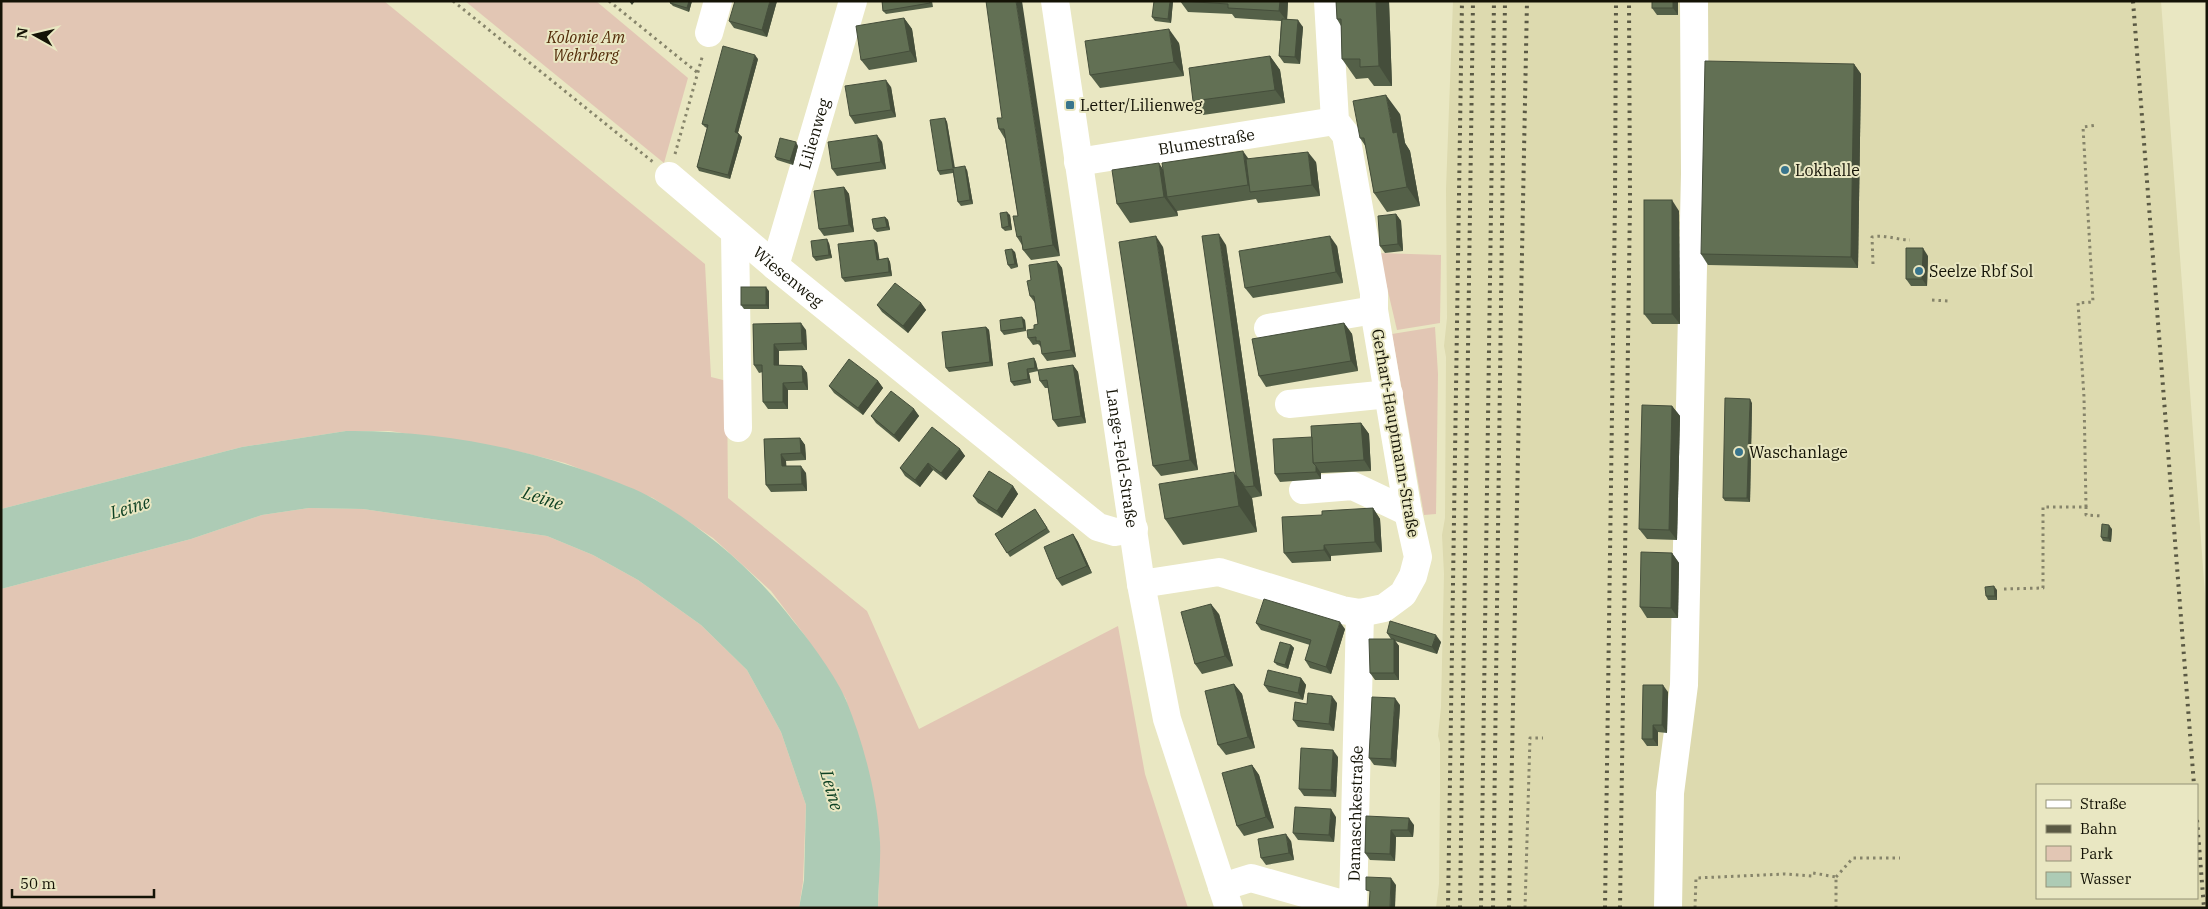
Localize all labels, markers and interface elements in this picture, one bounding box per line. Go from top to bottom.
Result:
north arrow [10,10,60,60]
text: N [12,26,32,40]
park label: Kolonie Am Wehrberg [546,27,626,65]
place label: Letter/Lilienweg [1080,95,1203,115]
street label: Lilienweg [794,96,834,171]
marker: Letter/Lilienweg [1064,99,1076,111]
street label: Blumestraße [1157,124,1256,159]
place label: Lokhalle [1795,160,1860,180]
marker: Lokhalle [1779,164,1791,176]
street label: Wiesenweg [749,242,828,311]
place label: Seelze Rbf Sol [1929,261,2034,281]
marker: Seelze Rbf Sol [1913,265,1925,277]
street label: Gerhart-Hauptmann-Straße [1368,327,1424,539]
street label: Lange-Feld-Straße [1102,387,1143,529]
place label: Waschanlage [1749,442,1848,462]
marker: Waschanlage [1733,446,1745,458]
water label: Leine [519,480,566,515]
water label: Leine [106,490,153,524]
street label: Damaschkestraße [1344,745,1367,882]
water label: Leine [815,766,849,813]
legend [2036,784,2198,899]
text: Straße [2080,794,2127,813]
text: Bahn [2080,819,2118,838]
text: Park [2080,844,2113,863]
scale bar [12,866,155,898]
text: Wasser [2080,869,2131,888]
text: 50 m [20,874,56,893]

